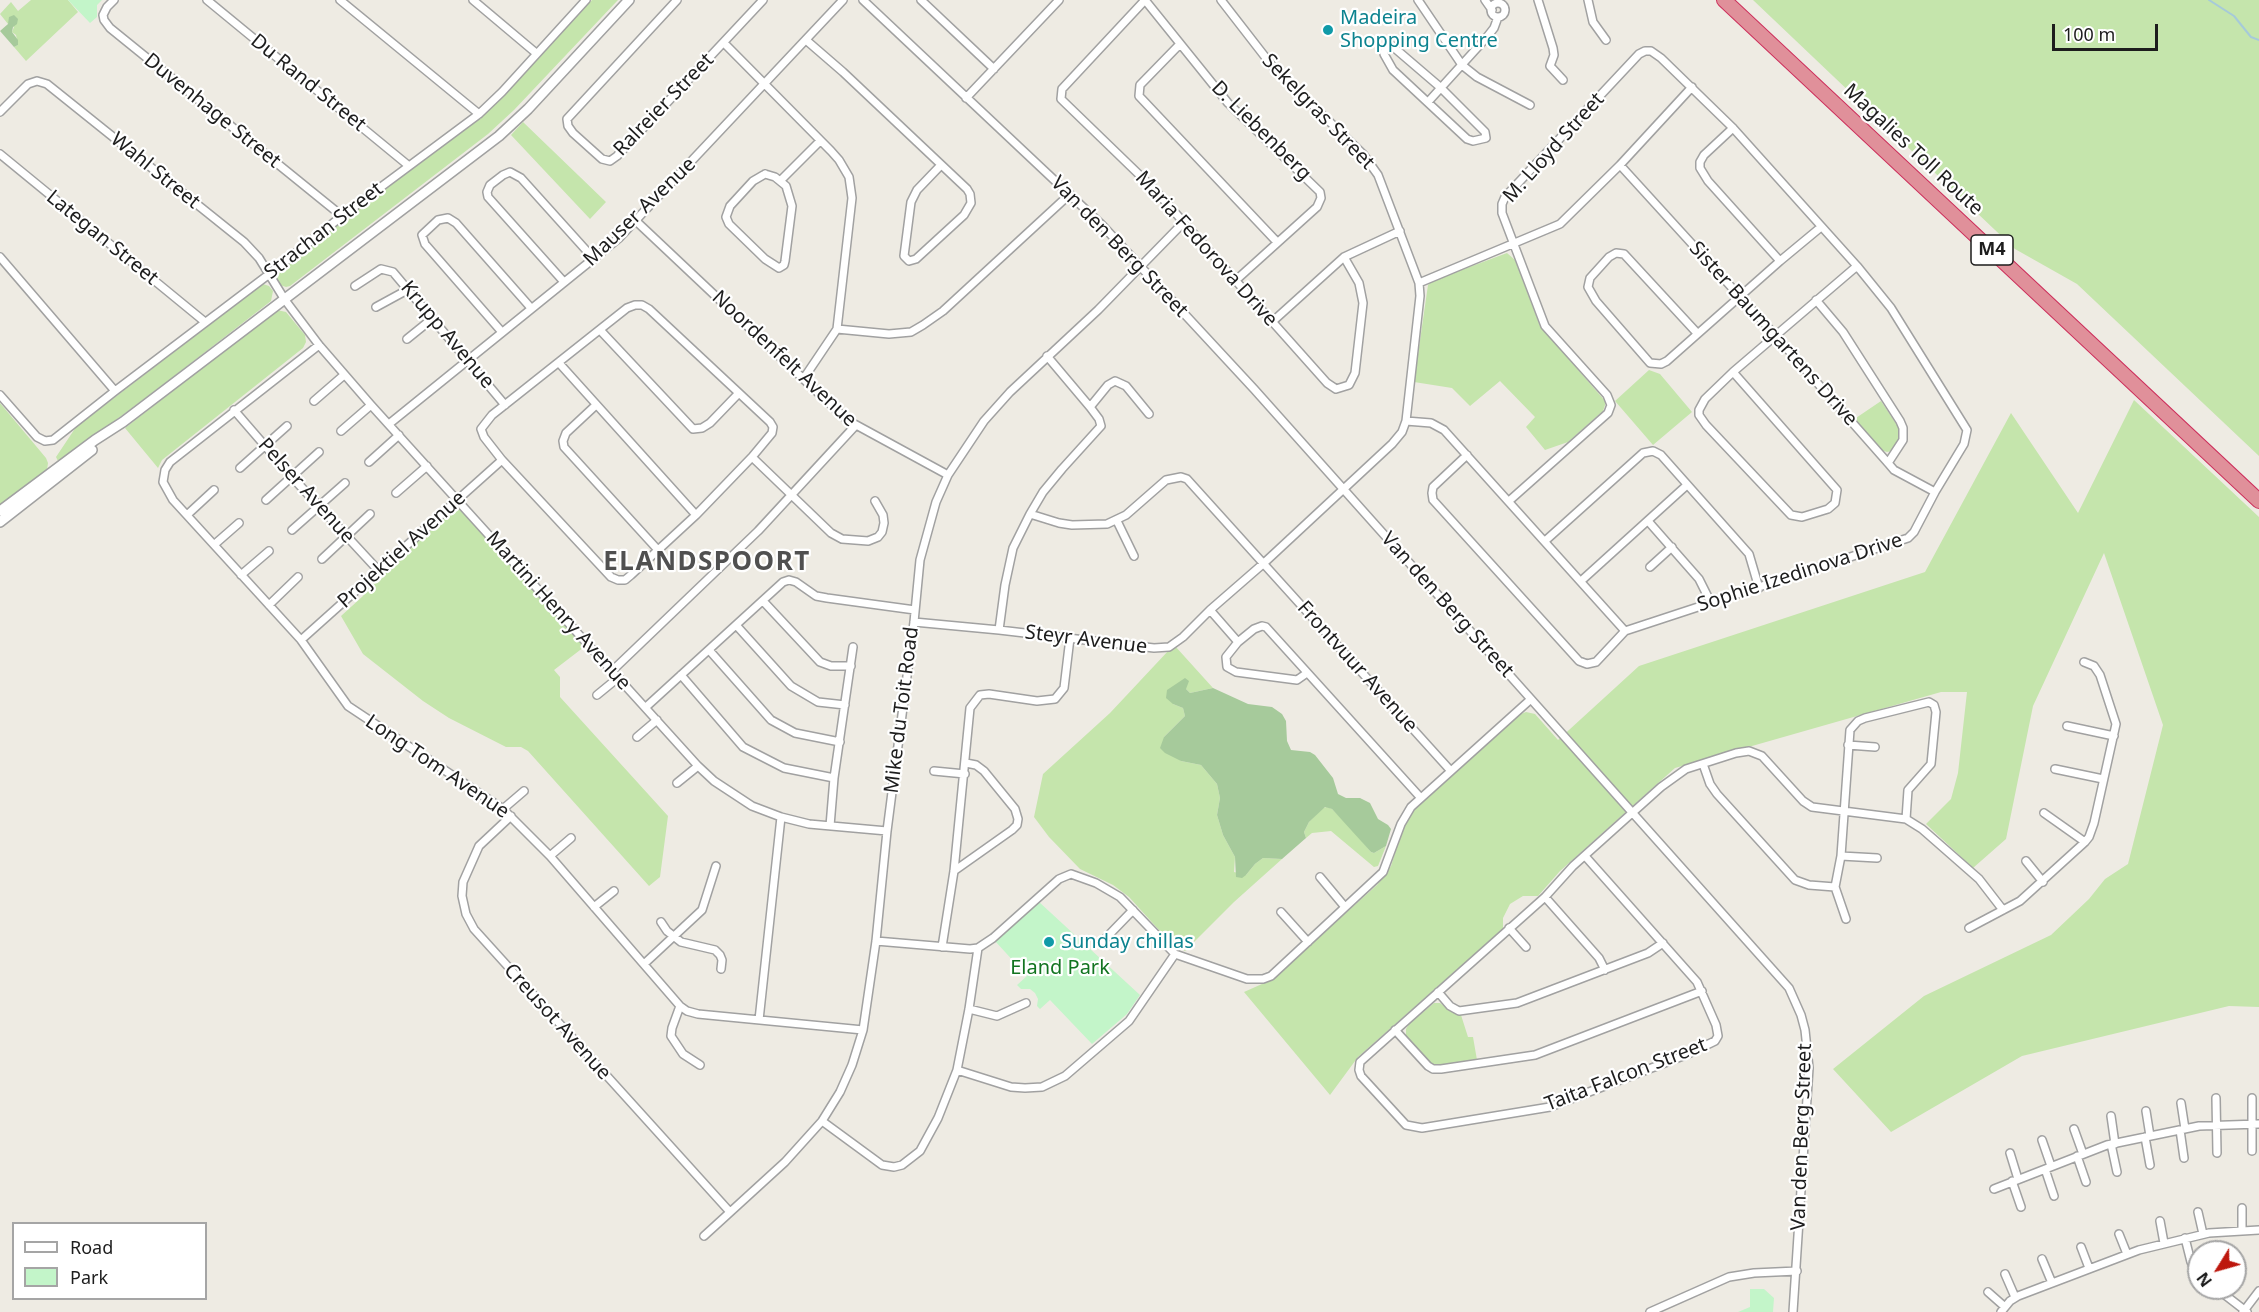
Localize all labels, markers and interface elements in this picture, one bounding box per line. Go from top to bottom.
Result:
place label: Madeira Shopping Centre [1340,6,1498,53]
scale bar [2055,12,2162,50]
text: 100 m [2063,22,2115,46]
marker: Madeira Shopping Centre [1321,23,1335,37]
street label: Du Rand Street [245,29,371,137]
street label: Duvenhage Street [139,49,285,173]
street label: Ralreier Street [609,49,719,161]
street label: Sekelgras Street [1257,49,1379,175]
street label: D. Liebenberg [1206,76,1316,186]
street label: Magalies Toll Route [1838,79,1988,221]
street label: M. Lloyd Street [1498,88,1610,208]
street label: Wahl Street [105,128,205,214]
street label: Mauser Avenue [579,153,701,271]
street label: Maria Fedorova Drive [1130,166,1282,332]
street label: Van den Berg Street [1045,171,1193,323]
street label: Strachan Street [260,177,388,285]
street label: Lategan Street [41,186,163,290]
road number: M4 [1971,235,2013,265]
street label: Sister Baumgartens Drive [1684,237,1862,431]
street label: Krupp Avenue [395,276,499,394]
street label: Noordenfelt Avenue [707,286,861,432]
street label: Pelser Avenue [253,434,359,548]
street label: Projektiel Avenue [333,486,471,614]
street label: Martini Henry Avenue [480,527,636,695]
street label: Van den Berg Street [1375,527,1519,683]
street label: Sophie Izedinova Drive [1694,528,1906,618]
district label: ELANDSPOORT [603,547,811,579]
street label: Frontvuur Avenue [1292,596,1422,738]
street label: Steyr Avenue [1024,621,1148,659]
street label: Mike du Toit Road [880,625,924,795]
street label: Long Tom Avenue [360,710,514,824]
place label: Sunday chillas [1061,930,1194,954]
marker: Sunday chillas [1042,935,1056,949]
park label: Eland Park [1010,956,1110,980]
street label: Creusot Avenue [498,959,616,1085]
street label: Taita Falcon Street [1542,1033,1710,1117]
street label: Van den Berg Street [1787,1043,1817,1231]
legend [12,1222,207,1300]
text: Road [70,1235,113,1259]
north arrow [2187,1240,2247,1300]
text: Park [70,1265,108,1289]
text: N [2192,1268,2217,1291]

